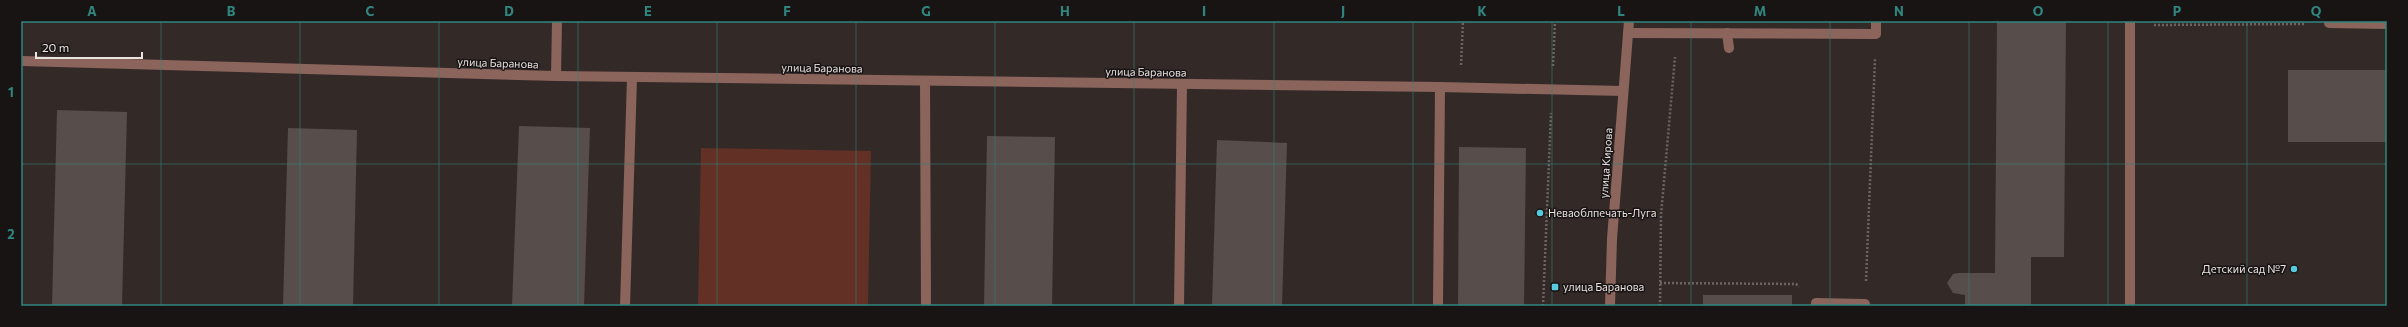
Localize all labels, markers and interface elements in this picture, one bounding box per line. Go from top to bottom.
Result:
text: A [87,3,97,19]
text: B [227,3,236,19]
text: C [366,3,375,19]
text: D [504,3,514,19]
text: E [644,3,652,19]
text: F [783,3,791,19]
text: G [921,3,931,19]
text: H [1060,3,1070,19]
text: I [1202,3,1206,19]
text: J [1341,3,1345,19]
text: K [1477,3,1487,19]
text: L [1617,3,1625,19]
text: M [1754,3,1766,19]
text: N [1894,3,1904,19]
text: O [2033,3,2044,19]
text: P [2173,3,2182,19]
text: Q [2311,3,2322,19]
scale bar [36,34,142,60]
text: 20 m [42,40,69,54]
street label: улица Баранова [457,55,539,70]
street label: улица Баранова [781,60,863,75]
street label: улица Баранова [1105,64,1187,79]
text: 1 [8,84,14,100]
street label: улица Кирова [1597,127,1614,199]
place label: Неваоблпечать-Луга [1548,206,1656,219]
marker: Неваоблпечать-Луга [1535,208,1545,218]
text: 2 [7,226,15,242]
place label: Детский сад №7 [2202,262,2286,275]
marker: Детский сад №7 [2289,264,2299,274]
place label: улица Баранова [1563,280,1644,293]
marker: улица Баранова [1550,282,1560,292]

